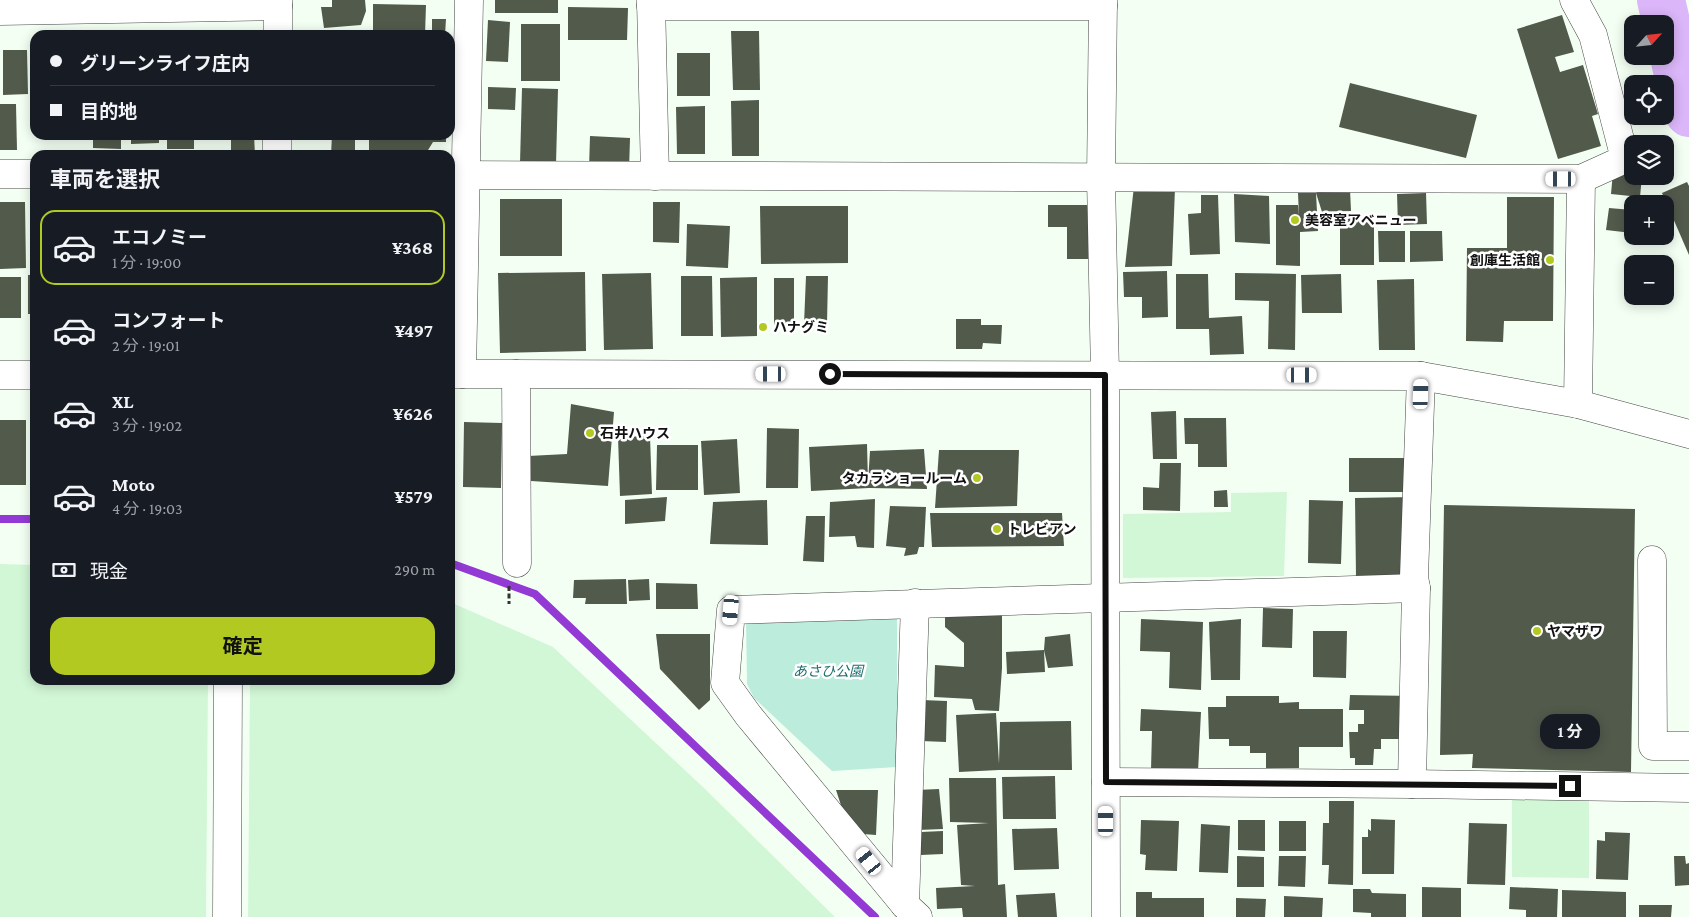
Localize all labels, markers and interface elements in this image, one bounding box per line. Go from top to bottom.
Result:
north arrow [1624,15,1674,65]
map controls [1624,15,1674,305]
text: グリーンライフ庄内 [80,53,250,74]
button: locate [1624,75,1674,125]
text: 目的地 [80,101,137,122]
button: layers [1624,135,1674,185]
text: 車両を選択 [50,167,160,192]
car [1546,172,1576,187]
button: + [1624,195,1674,245]
place label: 美容室アベニュー [1305,212,1417,228]
marker: 美容室アベニュー [1289,214,1301,226]
icon: car [52,225,97,270]
text: エコノミー [112,227,207,248]
text: ¥368 [392,237,433,258]
place label: 創庫生活館 [1470,252,1540,268]
text: 1 分 · 19:00 [112,254,181,271]
marker: 創庫生活館 [1544,254,1556,266]
button: − [1624,255,1674,305]
icon: car [52,308,97,353]
text: コンフォート [112,310,225,331]
place label: ハナグミ [773,319,829,335]
text: ¥497 [395,320,433,341]
marker: ハナグミ [757,321,769,333]
text: 2 分 · 19:01 [112,337,180,354]
route start [819,363,841,385]
car [756,367,786,382]
car [1287,368,1317,383]
car [1412,379,1429,409]
icon: car [52,391,97,436]
text: XL [112,391,134,412]
text: ¥626 [393,403,433,424]
text: 3 分 · 19:02 [112,417,182,434]
place label: 石井ハウス [600,425,670,441]
marker: 石井ハウス [584,427,596,439]
place label: タカラショールーム [842,470,967,486]
marker: タカラショールーム [971,472,983,484]
icon: car [52,474,97,519]
text: Moto [112,474,155,495]
text: ¥579 [394,486,433,507]
text: 4 分 · 19:03 [112,500,183,517]
place label: トレビアン [1007,521,1076,537]
marker: トレビアン [991,523,1003,535]
icon: cash [50,556,78,584]
text: 現金 [90,561,128,582]
text: 290 m [394,561,435,578]
car [722,594,739,626]
button: 確定 [50,617,435,675]
place label: ヤマザワ [1547,623,1603,639]
marker: ヤマザワ [1531,625,1543,637]
park label: あさひ公園 [793,663,865,679]
callout: 1 分 [1540,714,1600,748]
text: 1 分 [1557,723,1583,740]
route end [1559,775,1581,797]
car [1098,806,1113,836]
car [853,845,884,877]

